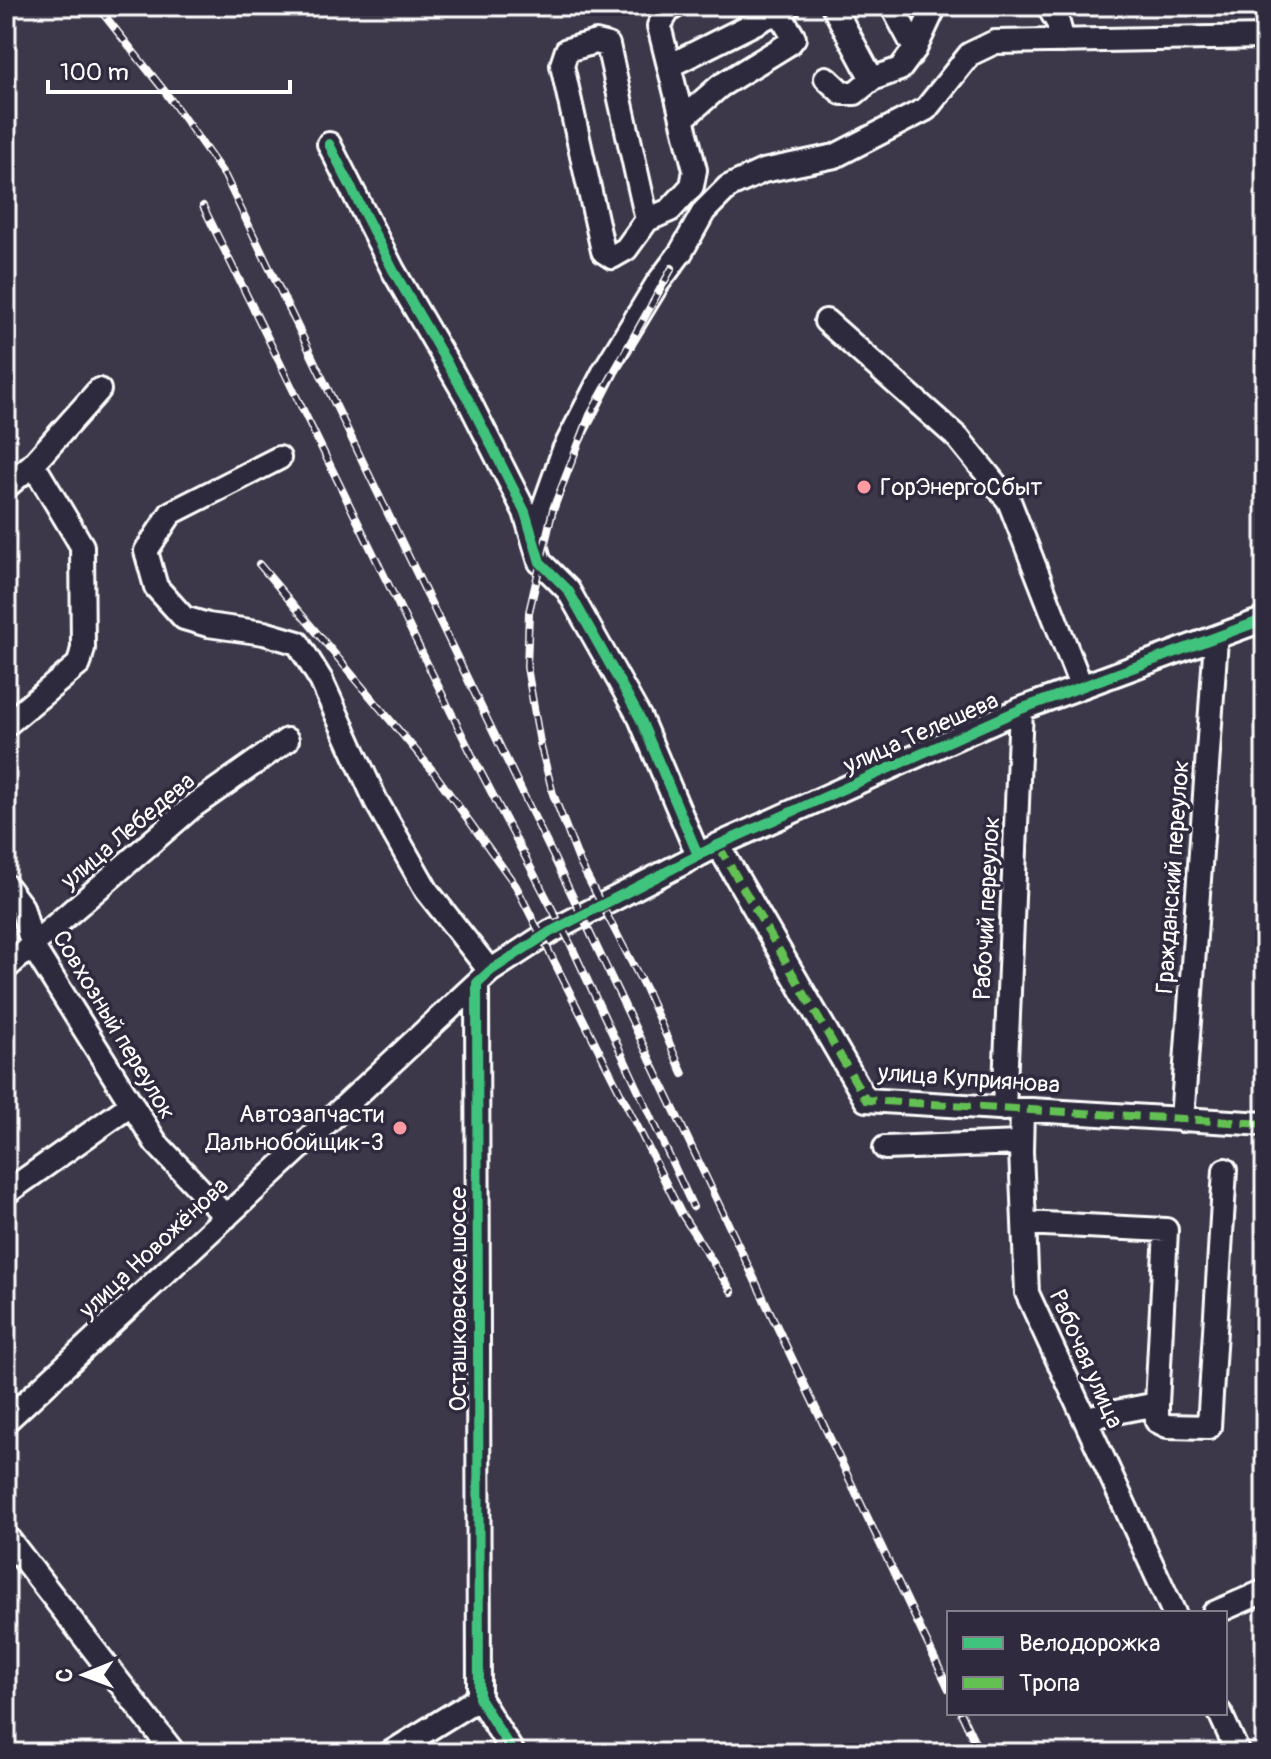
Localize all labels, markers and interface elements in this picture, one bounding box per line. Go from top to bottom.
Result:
scale bar [48,44,290,94]
text: 100 m [60,58,129,87]
place label: ГорЭнергоСбыт [880,473,1042,502]
marker: ГорЭнергоСбыт [855,478,873,496]
street label: улица Телешева [838,686,1003,780]
street label: Гражданский переулок [1150,759,1196,995]
street label: улица Лебедева [54,767,201,896]
street label: Рабочий переулок [968,815,1006,1001]
street label: Совхозный переулок [46,925,182,1125]
street label: улица Куприянова [876,1058,1061,1100]
place label: Автозапчасти Дальнобойщик-3 [205,1100,384,1157]
marker: Автозапчасти Дальнобойщик-3 [391,1119,409,1137]
street label: улица Новожёнова [72,1171,235,1325]
street label: Осташковское шоссе [444,1186,473,1411]
street label: Рабочая улица [1043,1285,1129,1433]
legend [947,1611,1227,1715]
text: Велодорожка [1019,1629,1160,1658]
north arrow [44,1635,124,1715]
text: С [51,1668,79,1682]
text: Тропа [1019,1669,1080,1698]

